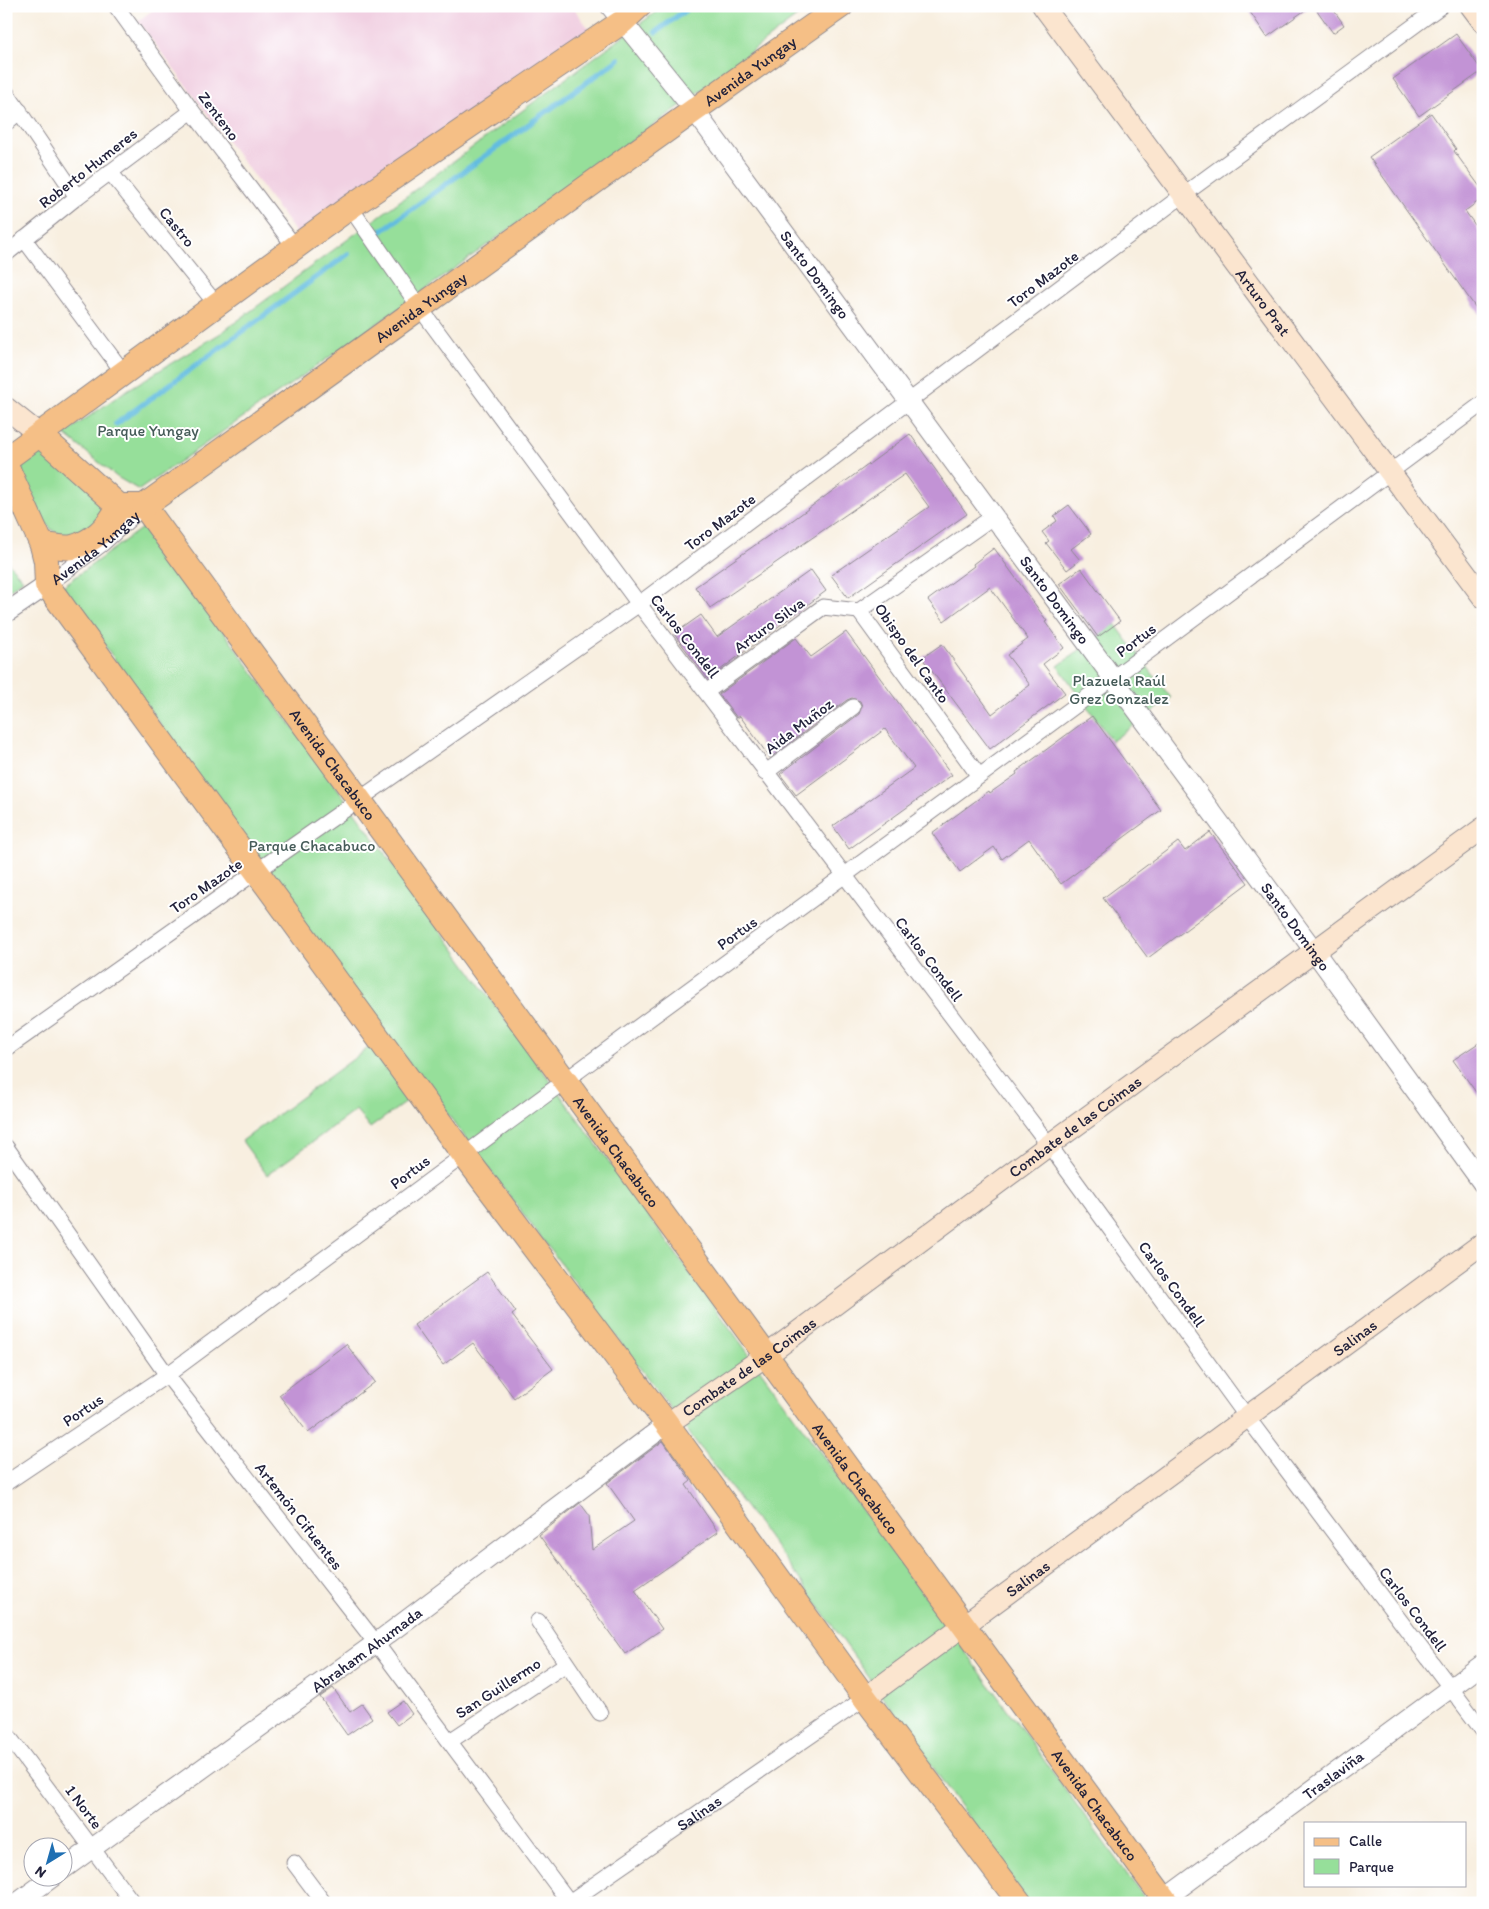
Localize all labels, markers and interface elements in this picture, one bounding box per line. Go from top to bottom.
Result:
street label: Avenida Yungay [700,31,800,110]
street label: Zenteno [194,88,244,144]
street label: Roberto Humeres [35,124,141,212]
street label: Castro [155,203,199,251]
street label: Santo Domingo [776,226,854,322]
street label: Toro Mazote [1004,246,1082,312]
street label: Arturo Prat [1232,264,1295,339]
street label: Avenida Yungay [371,267,471,346]
park label: Parque Yungay [97,421,199,440]
street label: Toro Mazote [681,489,759,555]
street label: Avenida Yungay [47,505,143,589]
street label: Santo Domingo [1016,552,1094,648]
street label: Carlos Condell [646,590,724,682]
street label: Arturo Silva [730,593,809,657]
street label: Obispo del Canto [870,599,954,707]
street label: Portus [1112,619,1160,661]
park label: Plazuela Raúl Grez Gonzalez [1069,671,1169,708]
street label: Aida Muñoz [761,694,837,758]
street label: Avenida Chacabuco [286,705,380,824]
park label: Parque Chacabuco [249,836,375,855]
street label: Toro Mazote [166,854,246,918]
street label: Santo Domingo [1257,878,1335,974]
street label: Portus [713,912,761,954]
street label: Carlos Condell [891,913,967,1005]
street label: Combate de las Coimas [1005,1071,1145,1181]
street label: Avenida Chacabuco [569,1092,664,1211]
street label: Portus [386,1151,434,1193]
street label: Carlos Condell [1135,1238,1210,1331]
street label: Combate de las Coimas [678,1313,820,1420]
street label: Salinas [1329,1315,1380,1360]
street label: Portus [59,1390,107,1430]
street label: Avenida Chacabuco [809,1419,903,1538]
street label: Artemón Cifuentes [251,1458,347,1574]
street label: Salinas [1002,1556,1053,1601]
street label: Carlos Condell [1375,1563,1451,1655]
street label: Abraham Ahumada [308,1602,426,1696]
street label: San Guillermo [452,1653,544,1723]
street label: Avenida Chacabuco [1048,1745,1142,1865]
street label: Traslaviña [1299,1746,1368,1803]
street label: 1 Norte [61,1781,107,1833]
street label: Salinas [673,1791,725,1835]
legend [1304,1822,1466,1886]
text: Calle [1349,1832,1382,1850]
north arrow [22,1836,72,1886]
text: Parque [1349,1858,1394,1876]
text: N [32,1862,49,1882]

